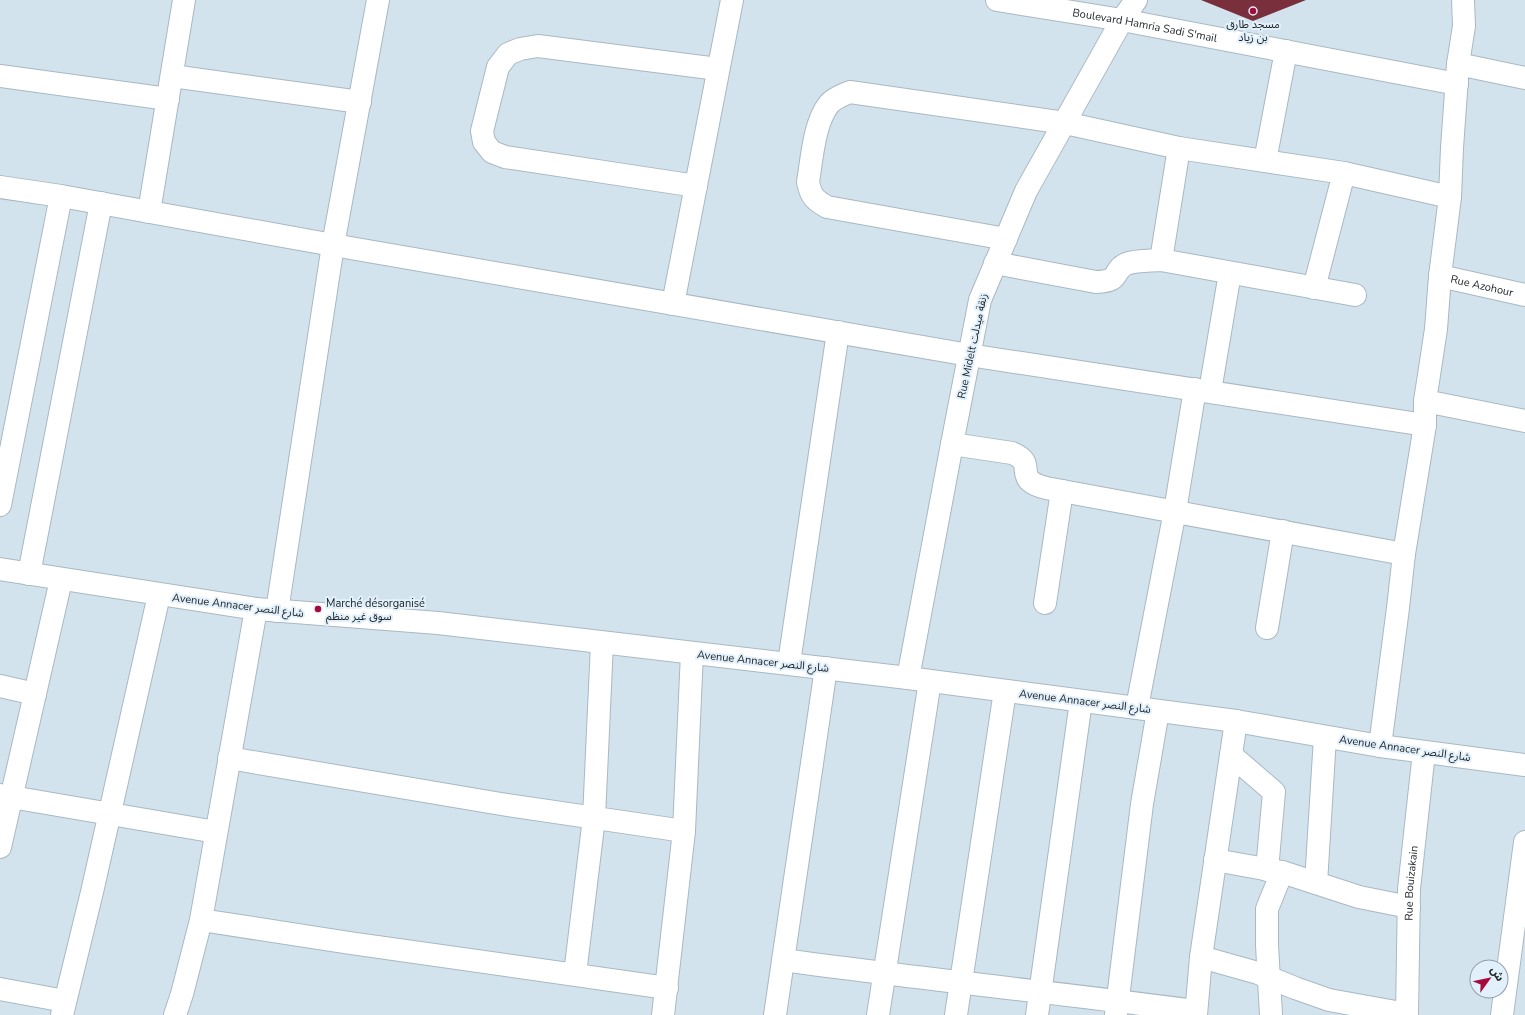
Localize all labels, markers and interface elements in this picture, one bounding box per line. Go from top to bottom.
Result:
street label: Boulevard Hamria Sadi S'mail [1071,5,1219,46]
marker: مسجد طارق بن زياد [1248,6,1258,16]
place label: مسجد طارق بن زياد [1226,17,1280,45]
street label: Rue Azohour [1449,272,1515,300]
street label: Rue Midelt زنقة ميدلت [954,292,991,400]
street label: Avenue Annacer شارع النصر [171,590,305,621]
place label: Marché désorganisé سوق غير منظم [326,596,425,625]
marker: Marché désorganisé سوق غير منظم [313,604,323,614]
street label: Avenue Annacer شارع النصر [696,647,830,676]
street label: Avenue Annacer شارع النصر [1018,686,1152,717]
street label: Avenue Annacer شارع النصر [1338,732,1472,765]
street label: Rue Bouizakain [1401,845,1422,921]
north arrow [1469,959,1509,999]
text: ش [1487,963,1507,984]

